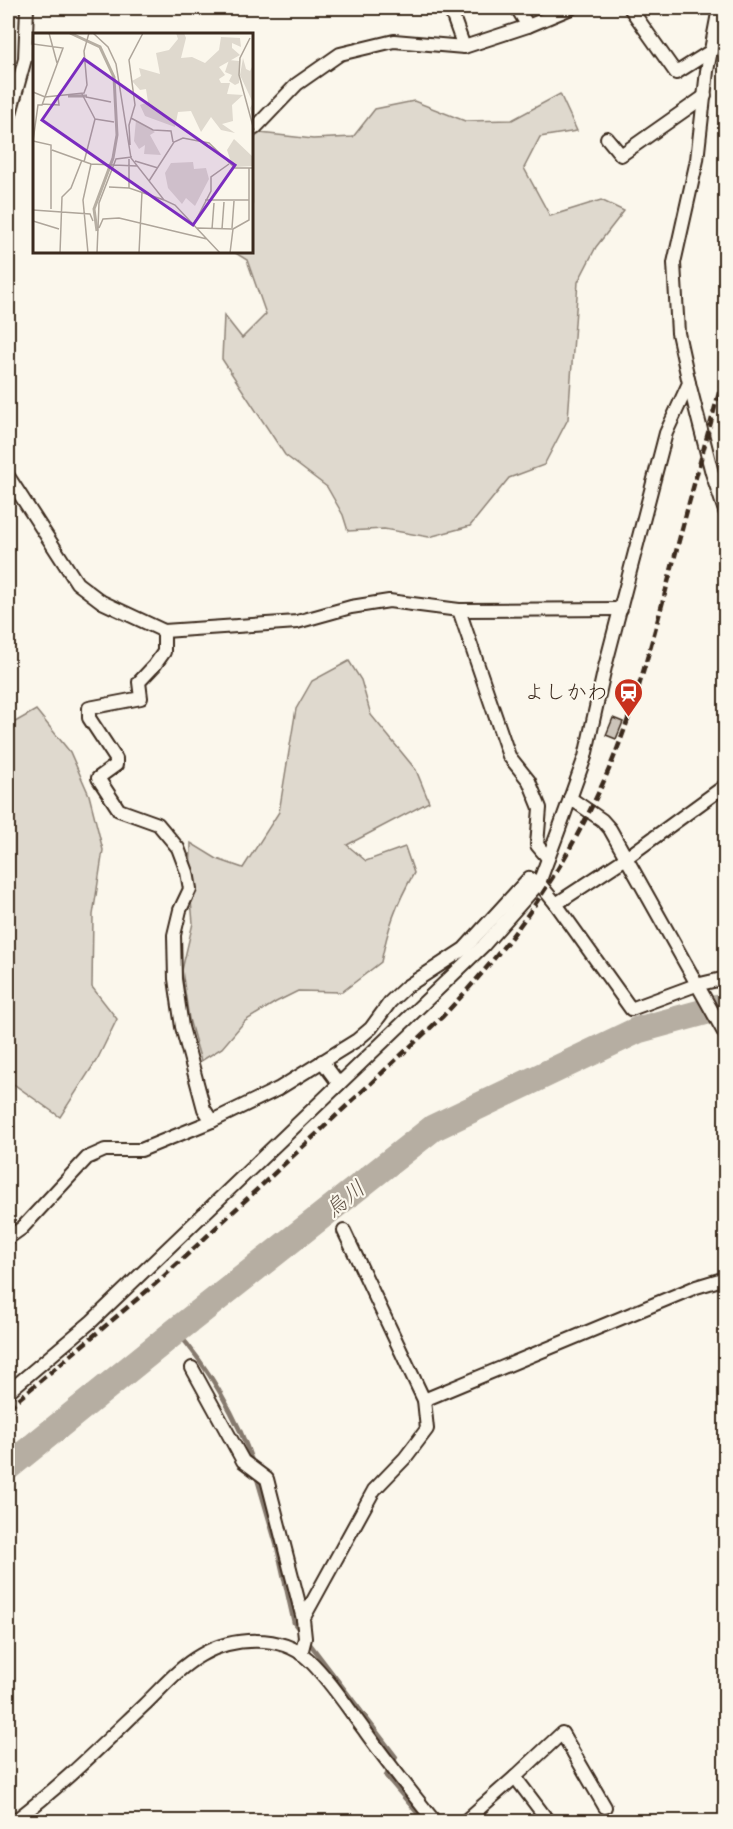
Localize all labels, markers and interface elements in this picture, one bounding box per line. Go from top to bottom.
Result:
inset map [33,33,254,254]
station icon: よしかわ [613,676,645,718]
place label: よしかわ [524,679,608,705]
water label: 烏川 [319,1174,371,1224]

